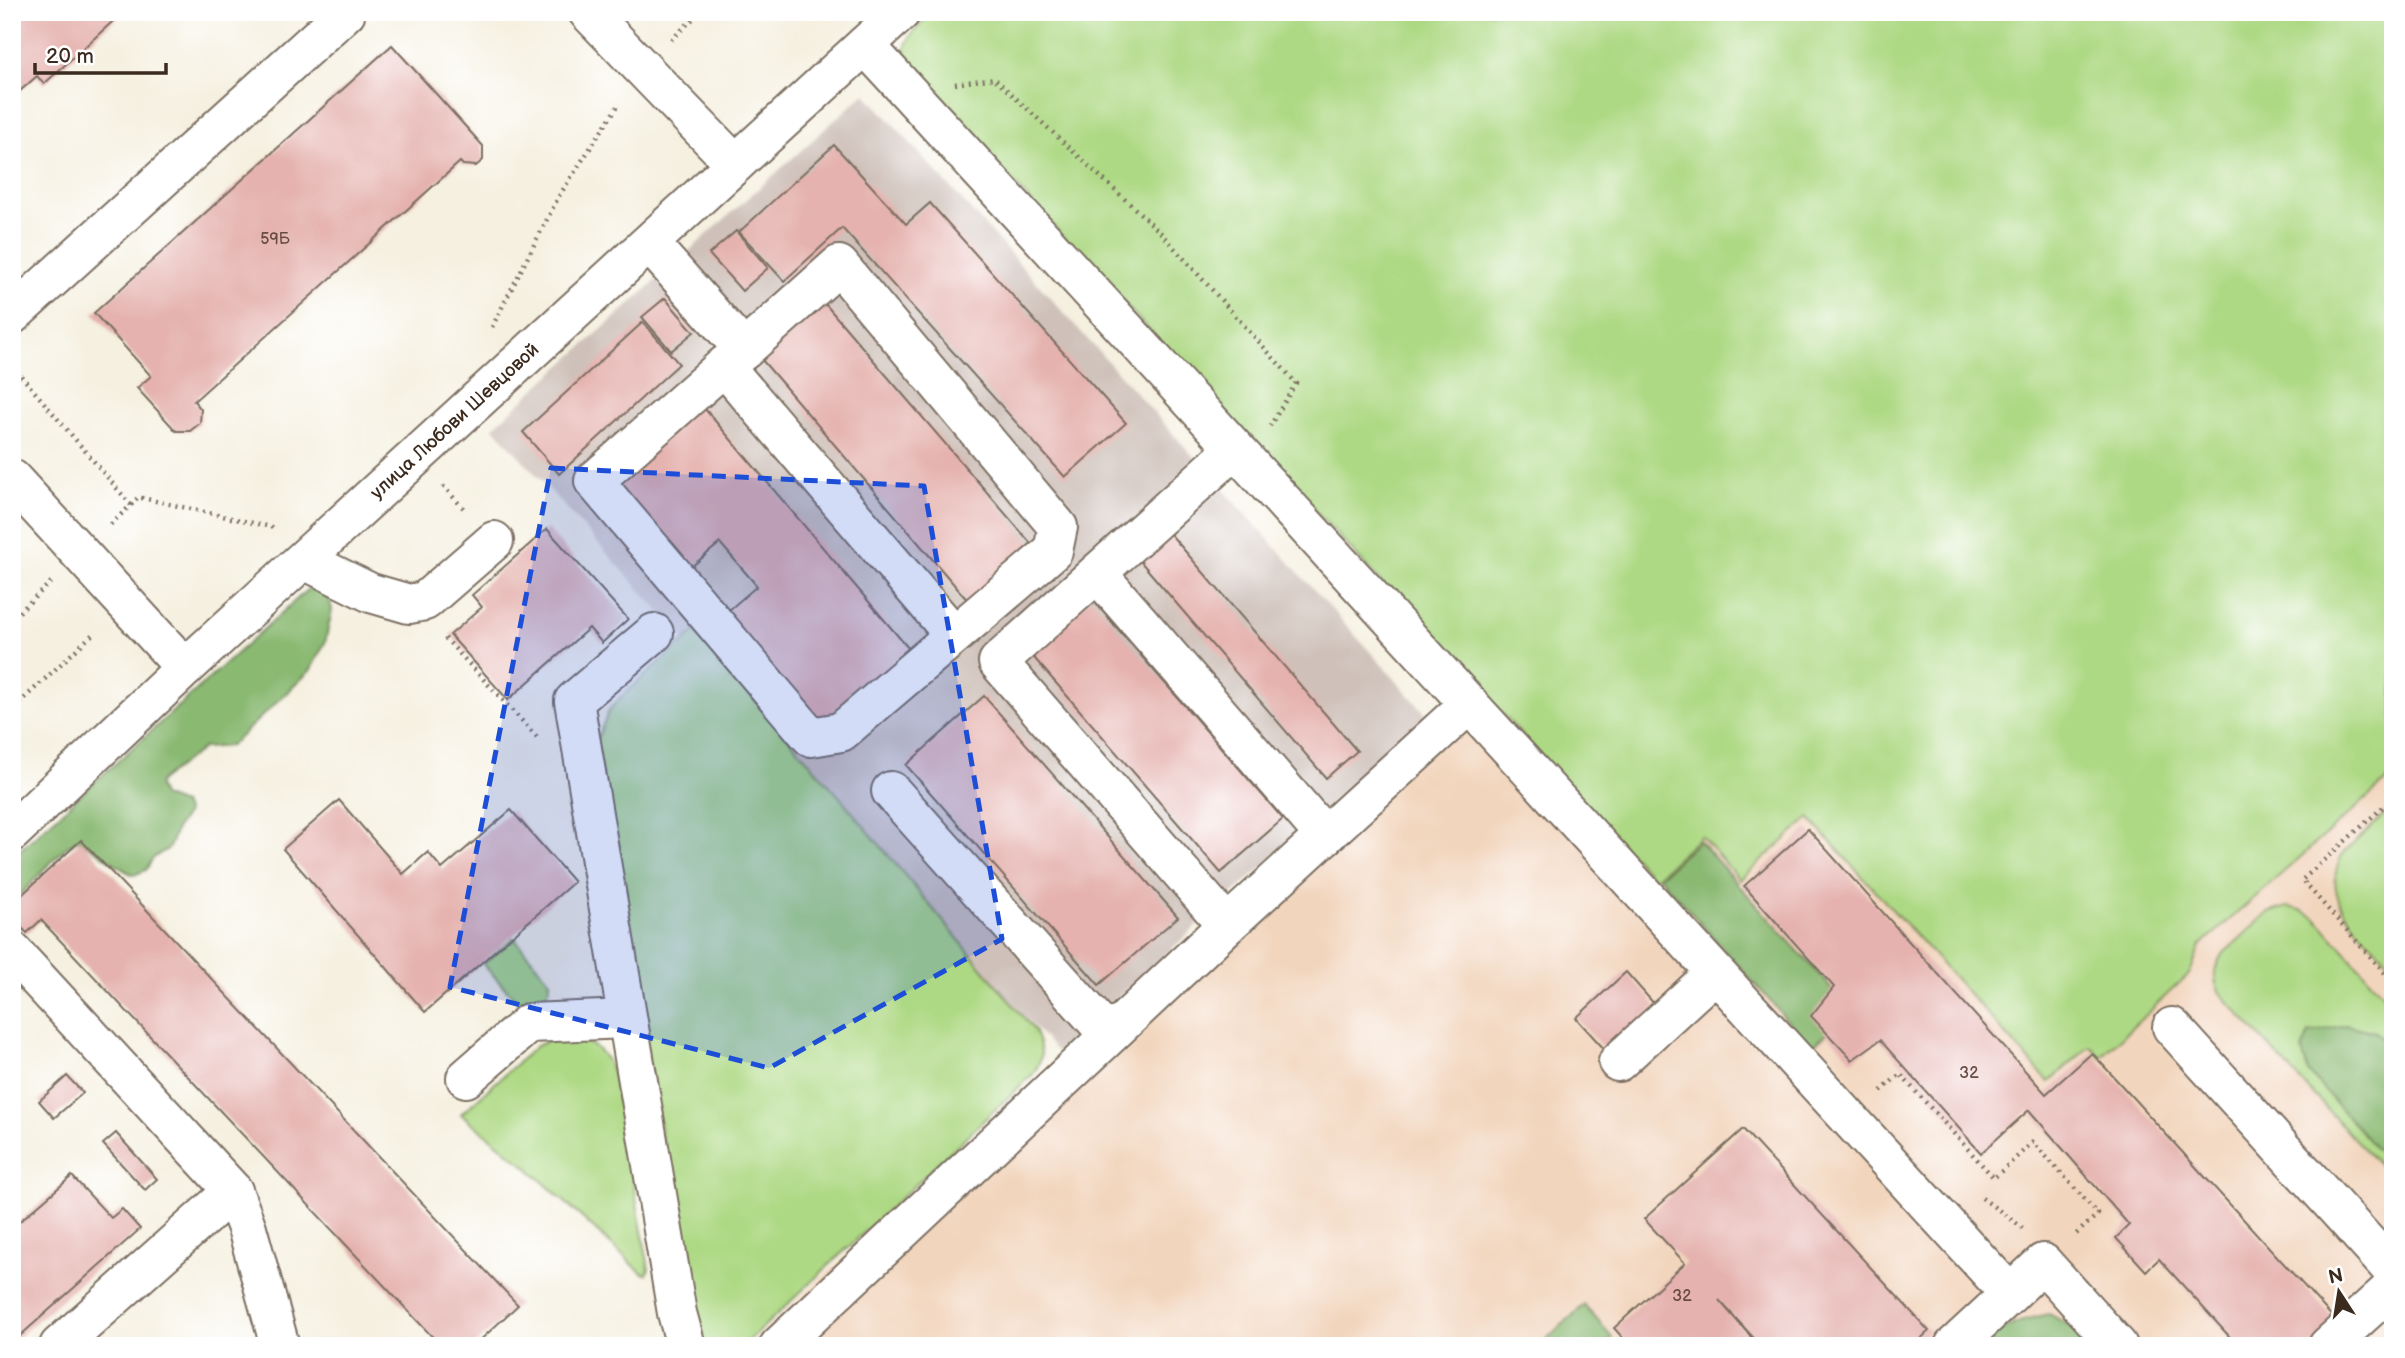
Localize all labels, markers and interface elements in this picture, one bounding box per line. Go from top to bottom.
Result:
scale bar [35,32,166,76]
text: 20 m [46,44,94,69]
house number: 59Б [260,230,291,249]
street label: улица Любови Шевцовой [365,338,544,504]
house number: 32 [1959,1064,1979,1083]
north arrow [2304,1256,2374,1326]
text: N [2326,1264,2345,1290]
house number: 32 [1672,1287,1692,1306]

